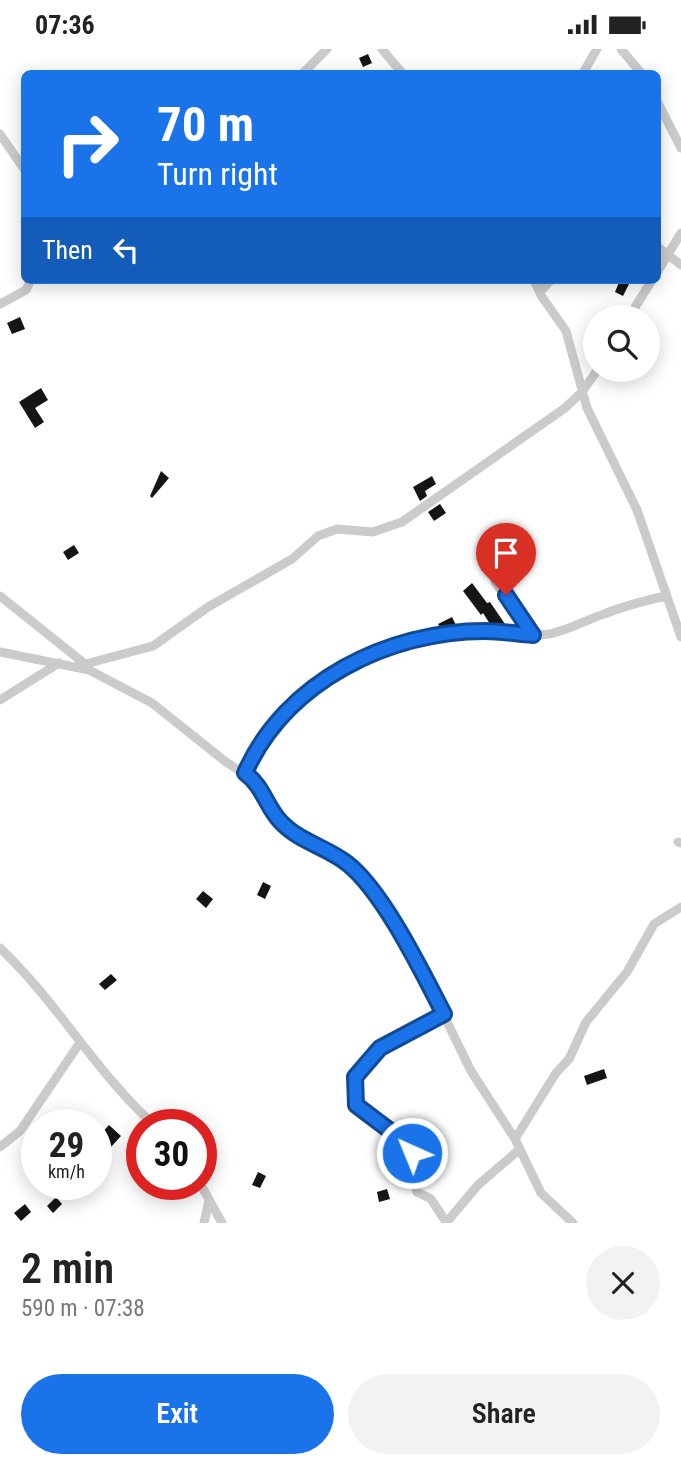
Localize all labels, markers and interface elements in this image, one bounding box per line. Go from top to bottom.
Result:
text: 07:36 [35,10,95,40]
text: 70 m [157,96,254,153]
icon: right [42,98,133,189]
text: Turn right [157,155,278,193]
icon: left [107,231,145,269]
text: Then [42,235,93,265]
map controls [583,305,660,382]
button: search [583,305,660,382]
pin [476,523,536,595]
icon: arrive [487,534,525,572]
speed limit sign: 30 [126,1109,217,1200]
position arrow [375,1116,449,1190]
text: 29 [49,1125,84,1166]
text: km/h [48,1161,85,1182]
text: 2 min [21,1244,114,1293]
button: close [586,1246,660,1320]
text: 590 m · 07:38 [21,1295,145,1322]
button: Exit [21,1374,334,1454]
button: Share [348,1374,660,1454]

